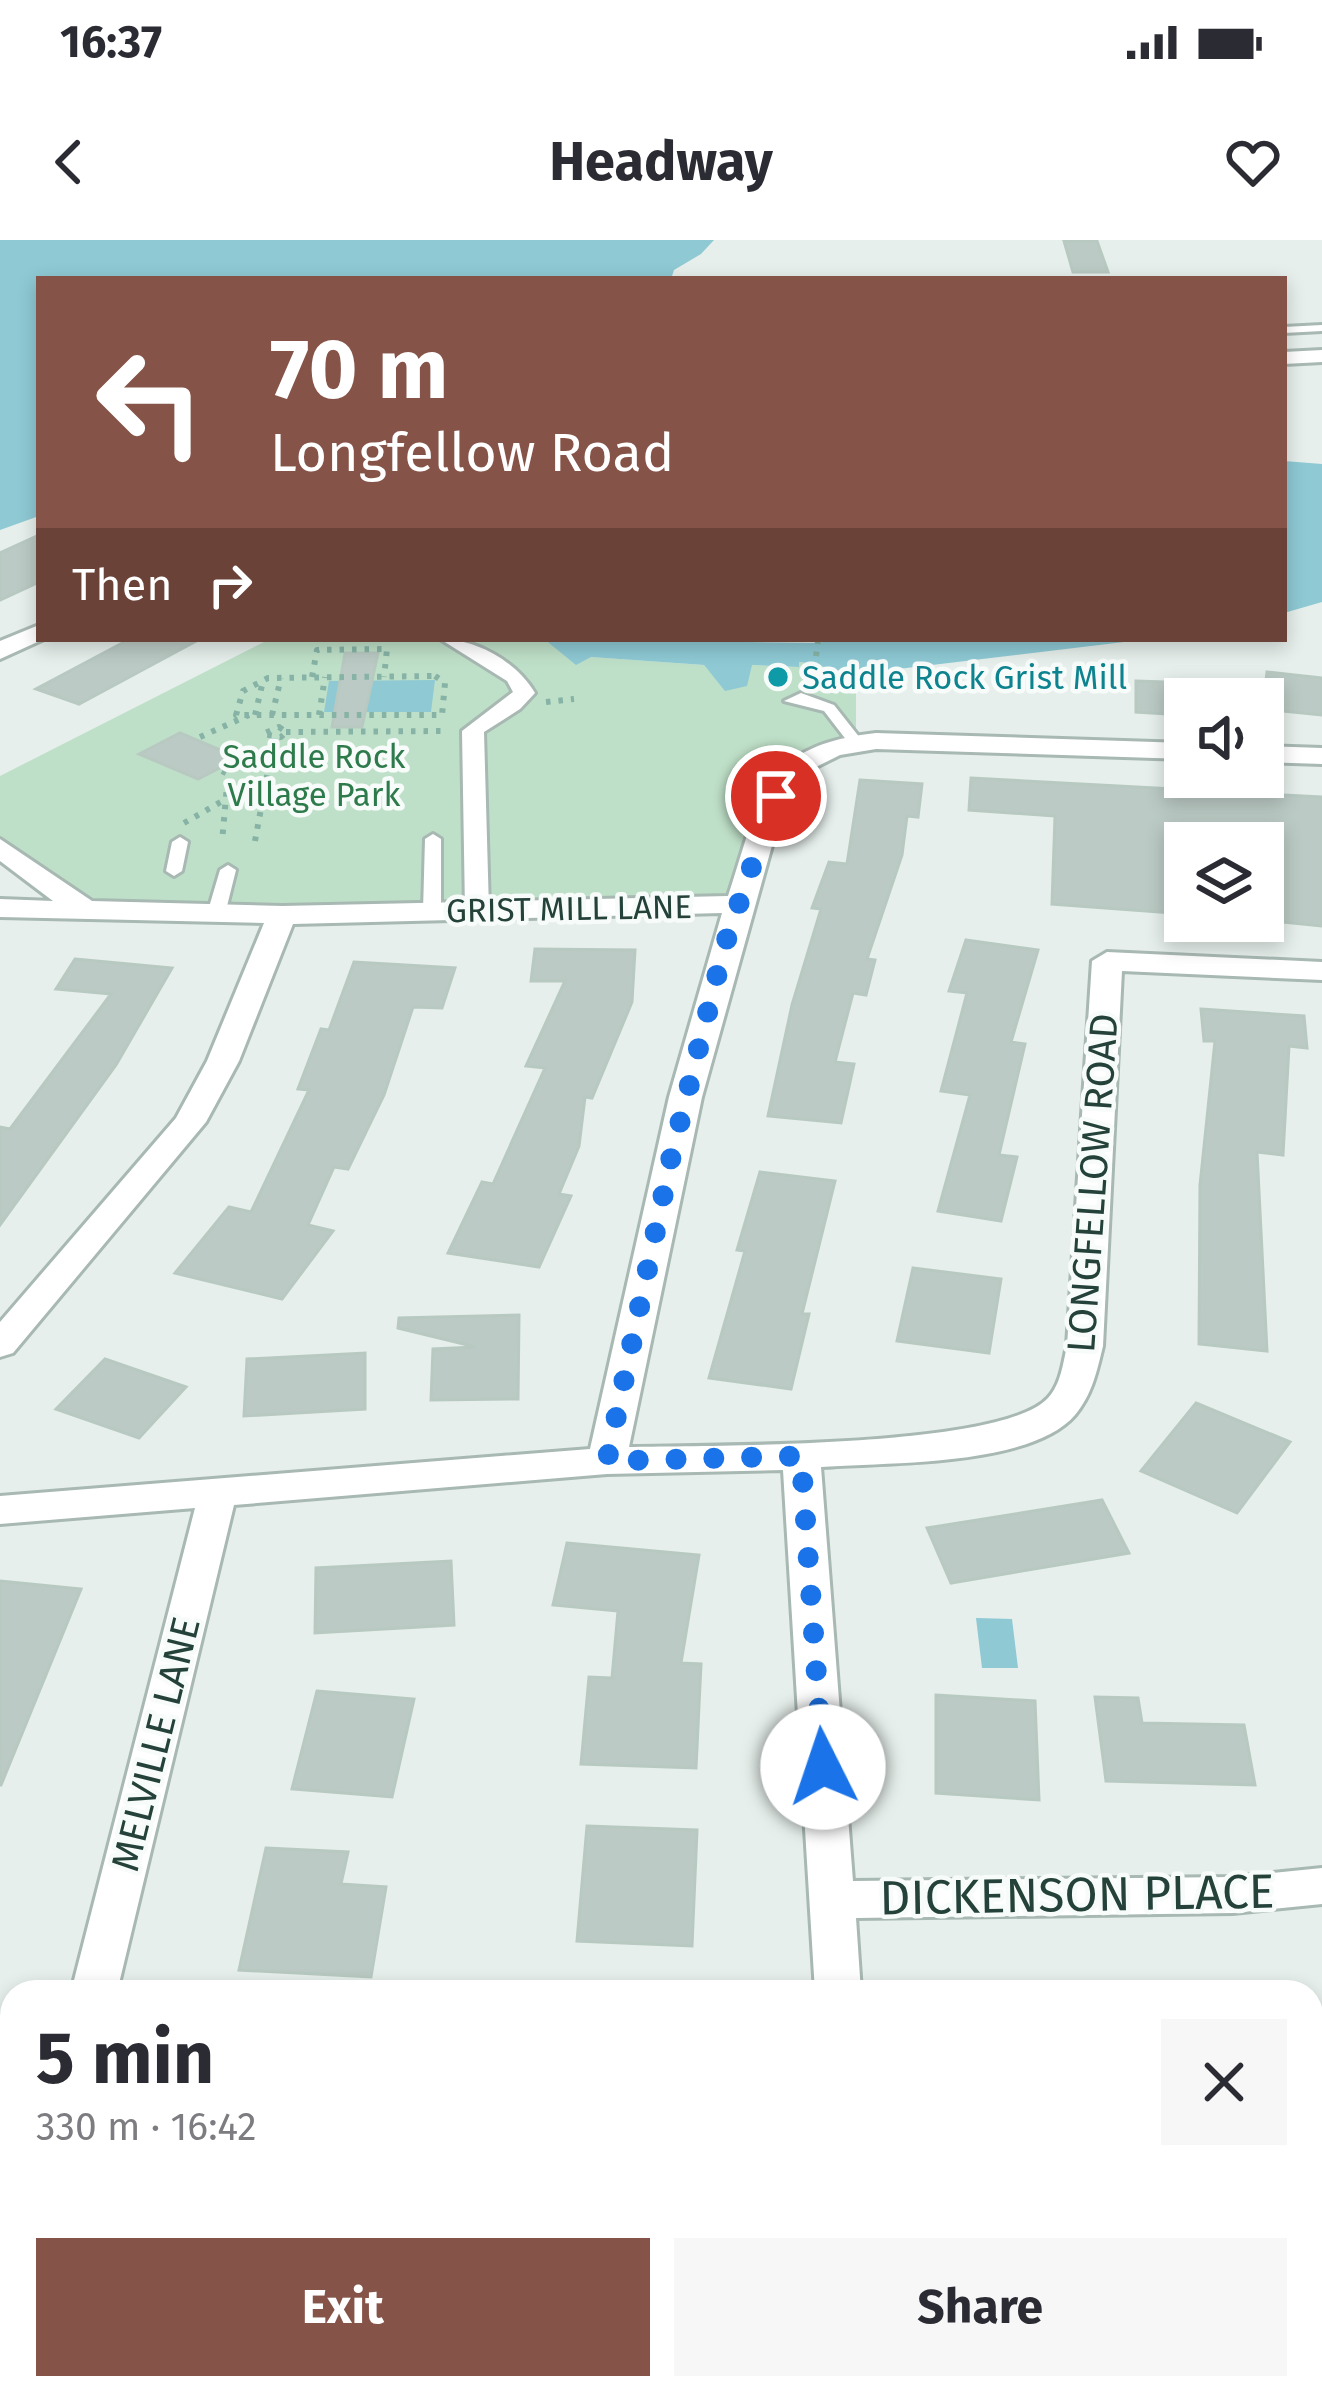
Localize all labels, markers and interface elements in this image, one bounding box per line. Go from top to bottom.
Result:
text: 16:37 [60,15,162,69]
icon: back [36,129,102,195]
icon: heart [1220,129,1286,195]
text: Headway [549,130,773,194]
text: 70 m [270,319,448,420]
icon: left [72,324,228,480]
text: Longfellow Road [270,421,674,485]
icon: right [197,552,263,618]
text: Then [72,558,173,612]
place label: Saddle Rock Grist Mill [802,658,1127,698]
marker: Saddle Rock Grist Mill [765,664,791,690]
map controls [1164,678,1284,942]
button: sound [1164,678,1284,798]
park label: Saddle Rock Village Park [222,737,406,815]
pin [725,745,827,847]
icon: arrive [743,763,809,829]
button: layers [1164,822,1284,942]
street label: GRIST MILL LANE [446,887,692,931]
street label: LONGFELLOW ROAD [1058,1012,1128,1354]
street label: MELVILLE LANE [102,1612,210,1876]
position arrow [760,1704,886,1830]
street label: DICKENSON PLACE [879,1863,1275,1927]
text: 5 min [36,2016,214,2102]
button: close [1161,2019,1287,2145]
text: 330 m · 16:42 [36,2104,257,2150]
button: Exit [36,2238,650,2376]
button: Share [674,2238,1287,2376]

